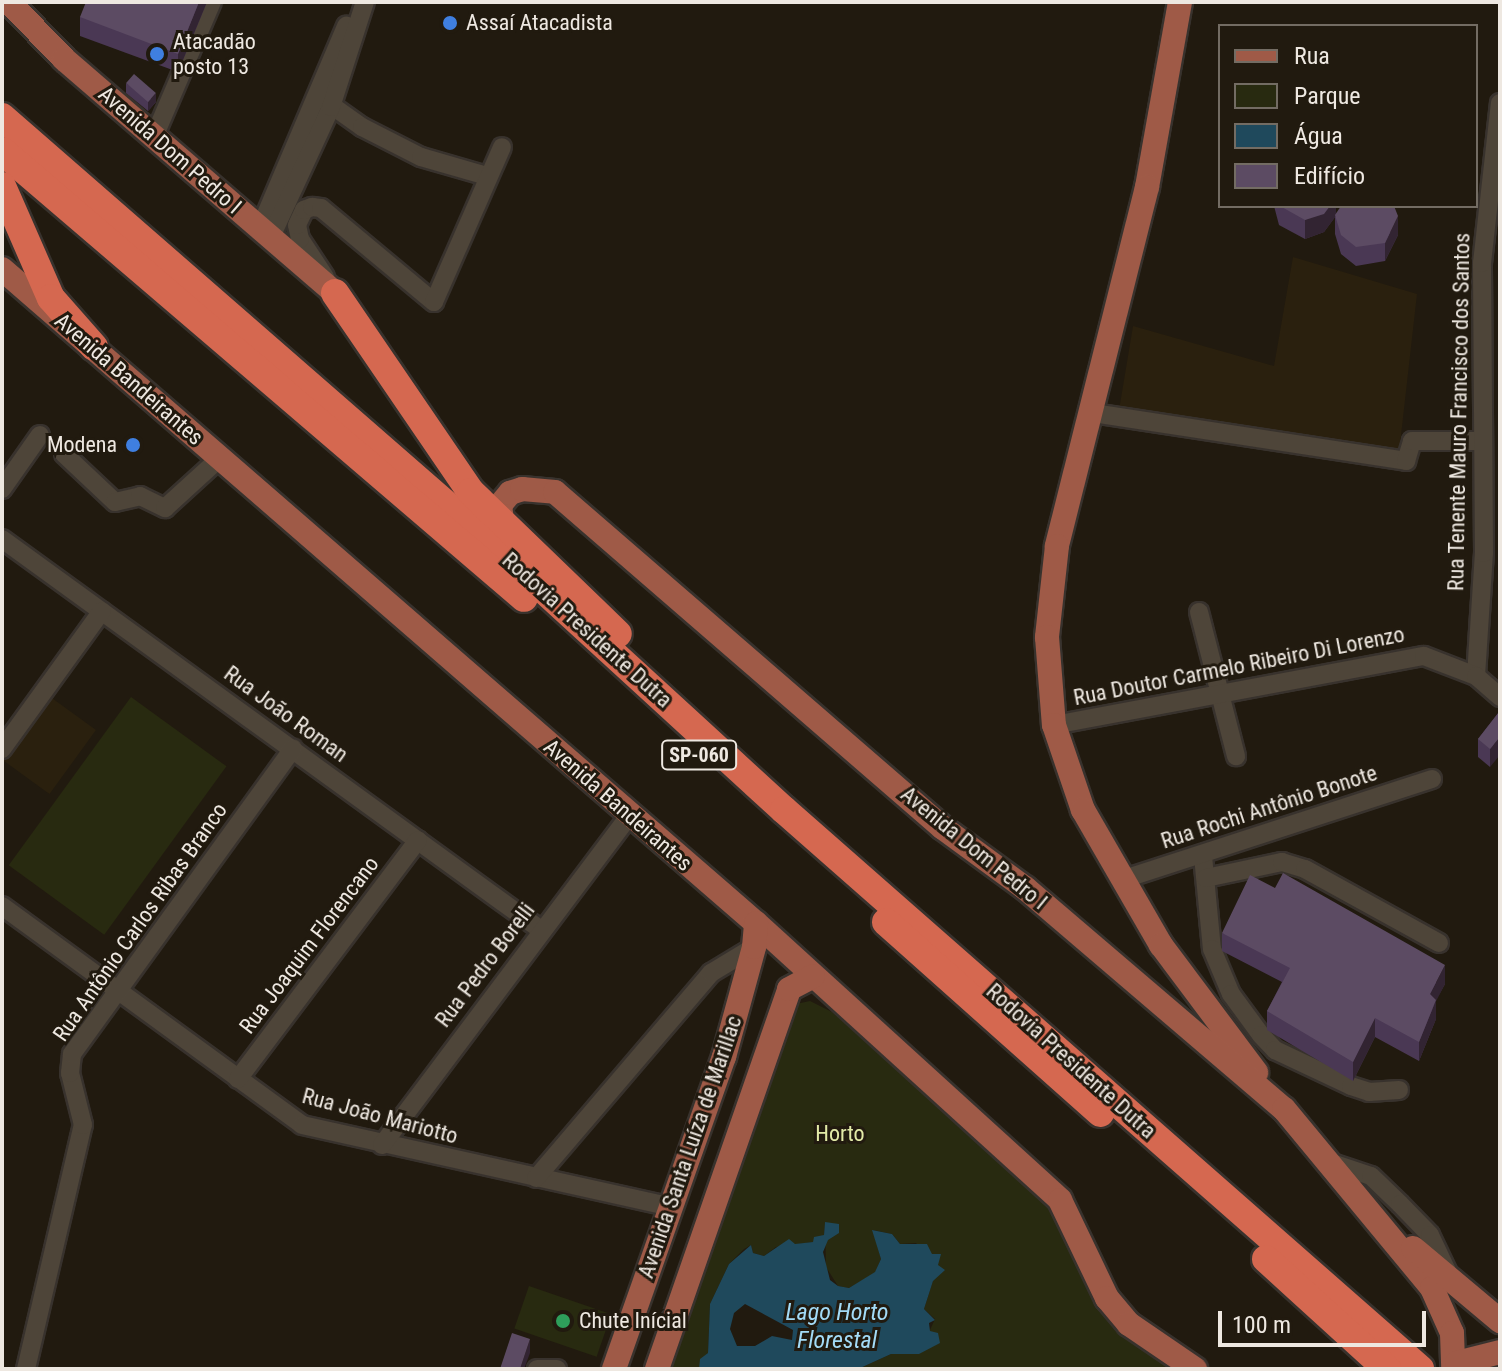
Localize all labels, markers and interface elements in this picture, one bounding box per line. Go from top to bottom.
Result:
place label: Assaí Atacadista [466,10,613,36]
marker: Assaí Atacadista [441,14,459,32]
legend [1218,24,1478,208]
place label: Atacadão posto 13 [173,28,256,80]
text: Rua [1294,42,1330,70]
marker: Atacadão posto 13 [148,45,166,63]
street label: Avenida Dom Pedro I [93,81,247,219]
text: Parque [1294,82,1361,110]
text: Água [1294,122,1343,150]
text: Edifício [1294,162,1365,190]
street label: Rua Tenente Mauro Francisco dos Santos [1443,232,1475,592]
street label: Avenida Bandeirantes [49,307,209,451]
place label: Modena [47,432,117,458]
marker: Modena [124,436,142,454]
street label: Rodovia Presidente Dutra [497,547,677,713]
street label: Rua Doutor Carmelo Ribeiro Di Lorenzo [1071,621,1407,711]
street label: Rua João Roman [219,660,353,768]
street label: Avenida Bandeirantes [538,733,698,877]
road number: SP-060 [661,739,737,771]
street label: Rua Rochi Antônio Bonote [1158,760,1380,854]
street label: Avenida Dom Pedro I [896,781,1052,915]
street label: Rua Antônio Carlos Ribas Branco [47,798,233,1046]
street label: Rua Joaquim Florencano [234,851,384,1039]
street label: Rua Pedro Borelli [430,898,540,1032]
street label: Rodovia Presidente Dutra [981,978,1161,1144]
street label: Avenida Santa Luíza de Marillac [633,1012,747,1282]
street label: Rua João Mariotto [299,1083,461,1149]
park label: Horto [815,1121,865,1147]
scale bar [1222,1295,1430,1345]
water label: Lago Horto Florestal [786,1299,888,1355]
place label: Chute Inícial [579,1308,687,1334]
text: 100 m [1232,1311,1291,1339]
marker: Chute Inícial [554,1312,572,1330]

